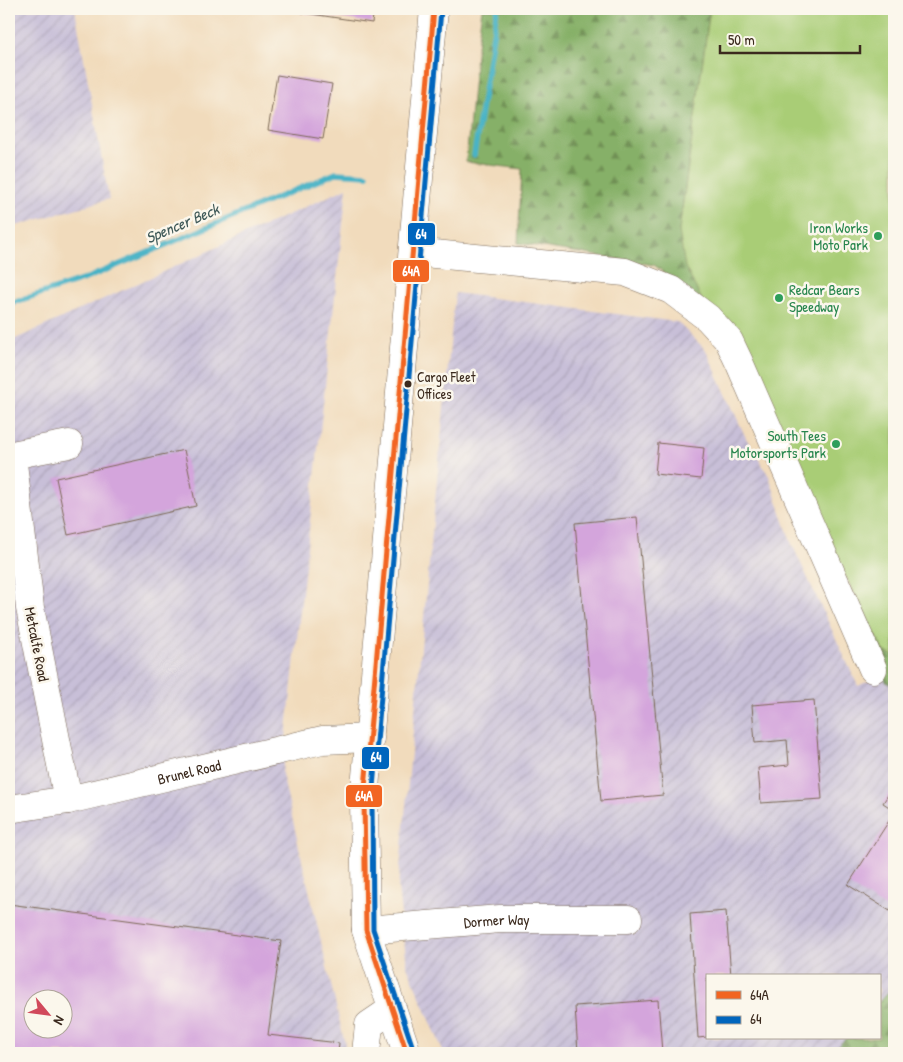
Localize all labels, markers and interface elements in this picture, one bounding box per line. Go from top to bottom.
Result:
scale bar [720,22,860,54]
text: 50 m [728,29,755,50]
water label: Spencer Beck [142,197,223,248]
place label: Iron Works Moto Park [809,217,868,255]
line badge: 64 [407,222,436,246]
text: 64 [416,224,427,243]
marker: Iron Works Moto Park [872,230,884,242]
line badge: 64A [392,259,430,283]
text: 64A [402,261,420,280]
place label: Redcar Bears Speedway [789,279,860,317]
marker: Redcar Bears Speedway [773,292,785,304]
place label: Cargo Fleet Offices [417,367,476,403]
marker: Cargo Fleet Offices [403,379,413,389]
place label: South Tees Motorsports Park [731,425,826,463]
marker: South Tees Motorsports Park [830,438,842,450]
street label: Metcalfe Road [20,605,55,683]
line badge: 64 [361,746,390,770]
text: 64 [371,747,382,766]
street label: Brunel Road [155,754,223,789]
line badge: 64A [345,784,383,808]
text: 64A [355,786,373,805]
street label: Dormer Way [463,909,529,932]
legend [706,974,880,1040]
text: 64A [750,984,770,1005]
north arrow [22,990,72,1040]
text: 64 [750,1008,762,1029]
text: N [49,1013,70,1029]

